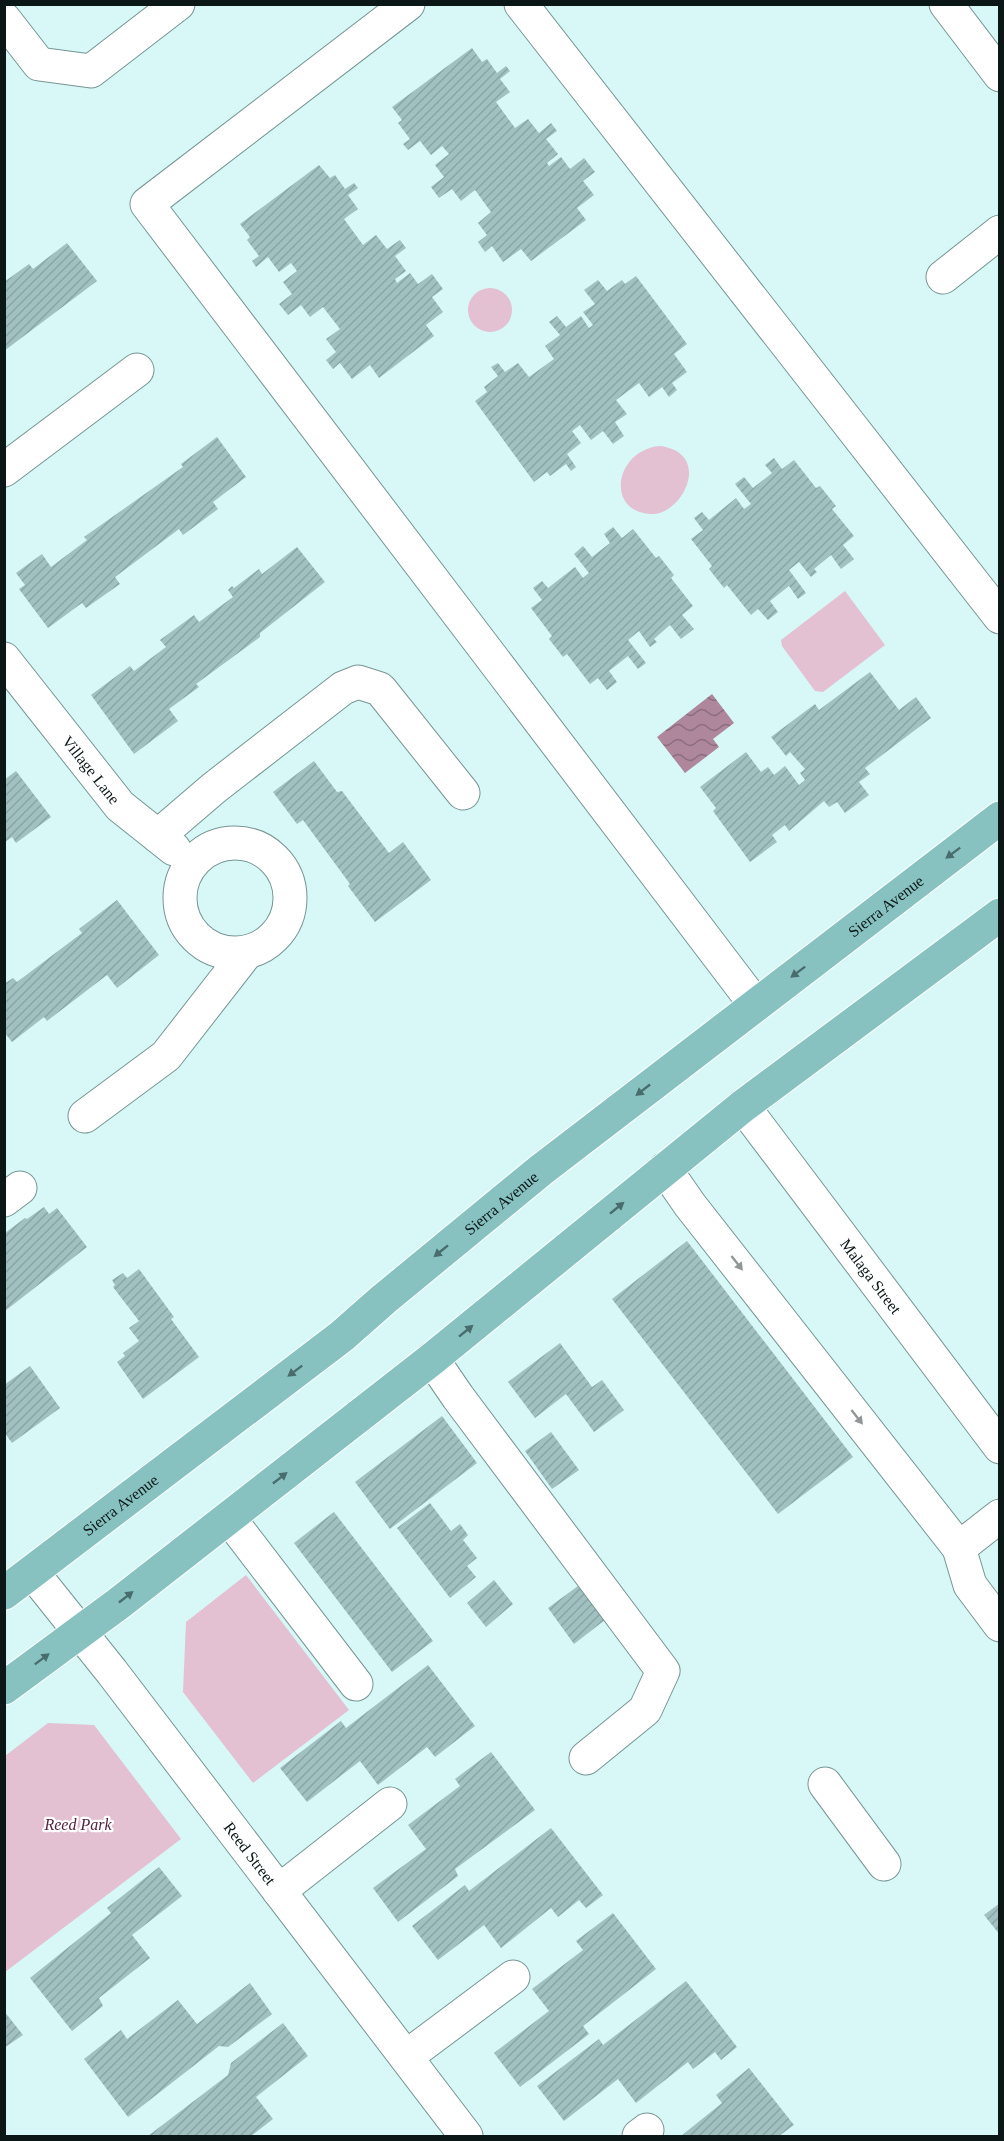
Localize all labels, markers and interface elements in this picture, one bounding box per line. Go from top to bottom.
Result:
street label: Village Lane [59,732,123,807]
one-way arrow [945,847,960,859]
street label: Sierra Avenue [845,872,926,940]
one-way arrow [790,965,805,977]
one-way arrow [636,1084,651,1096]
street label: Sierra Avenue [461,1168,541,1238]
one-way arrow [610,1202,625,1214]
street label: Malaga Street [838,1235,905,1317]
one-way arrow [434,1245,449,1257]
one-way arrow [730,1256,742,1271]
one-way arrow [459,1325,474,1338]
one-way arrow [287,1365,303,1378]
one-way arrow [851,1408,863,1424]
street label: Sierra Avenue [79,1471,161,1539]
one-way arrow [273,1472,288,1484]
one-way arrow [118,1591,134,1604]
one-way arrow [34,1654,49,1666]
park label: Reed Park [43,1816,112,1833]
street label: Reed Street [221,1819,280,1888]

